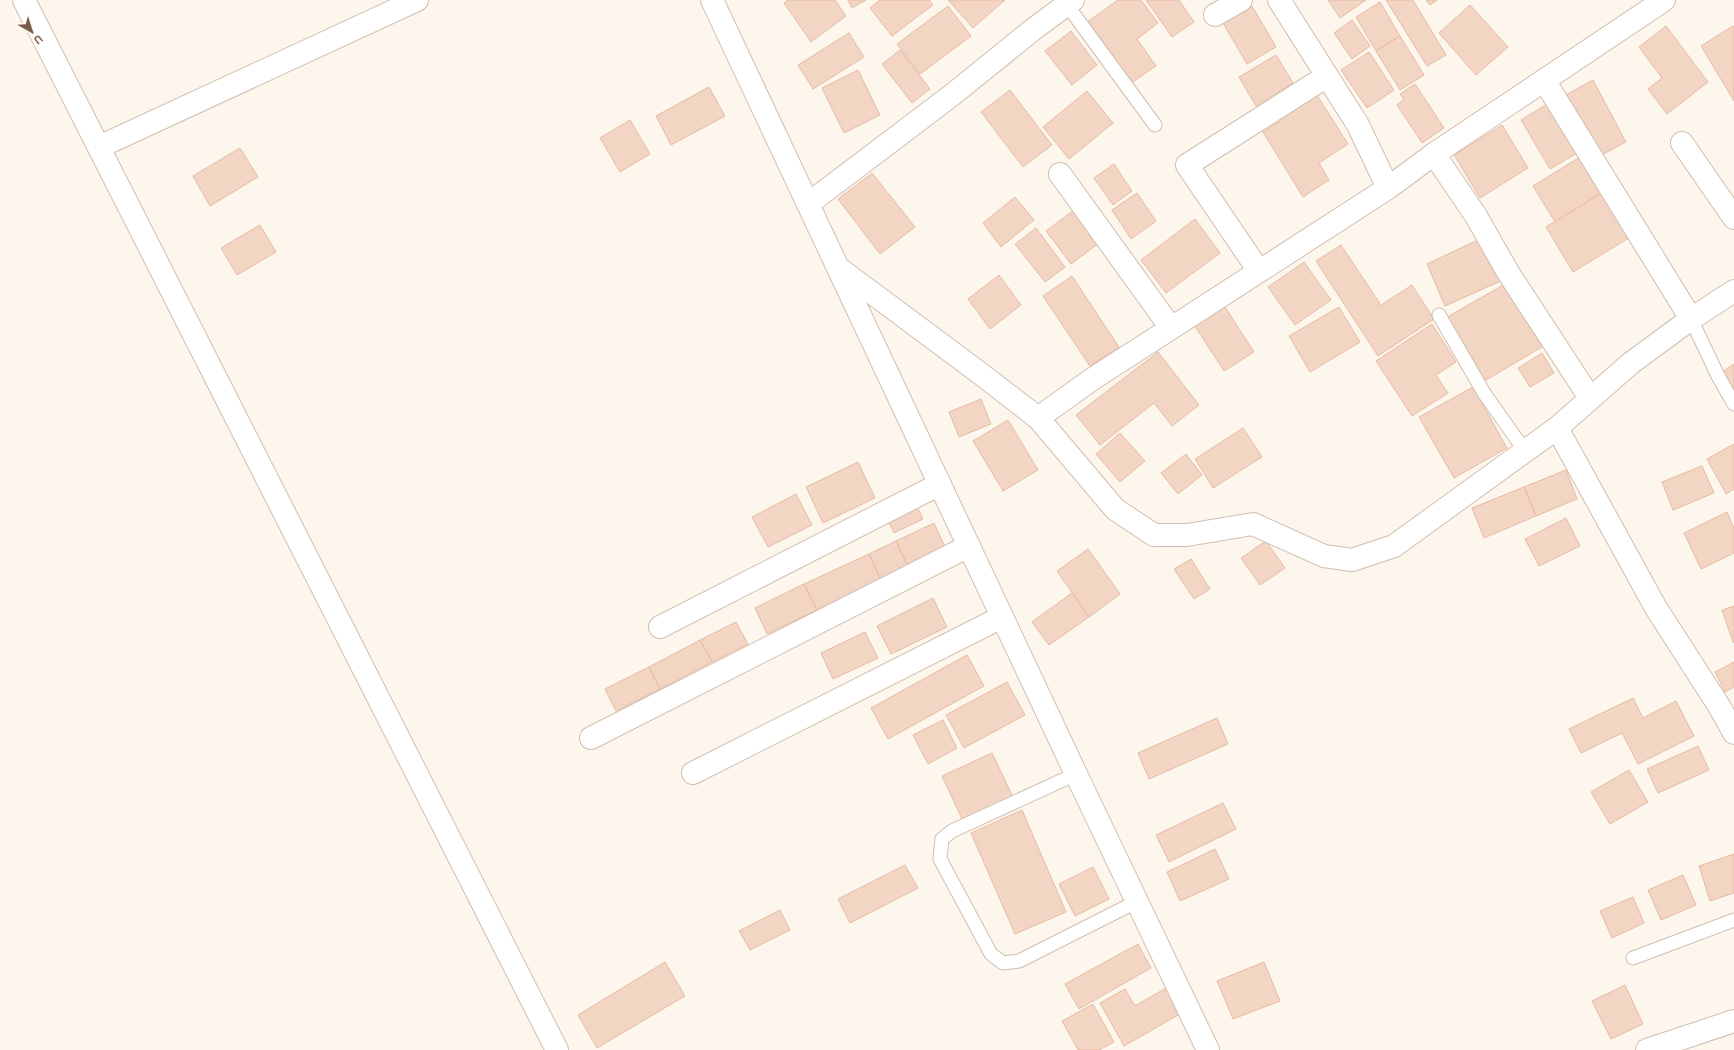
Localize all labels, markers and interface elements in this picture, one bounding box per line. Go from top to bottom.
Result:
north arrow [12,12,52,52]
text: U [31,32,46,48]

